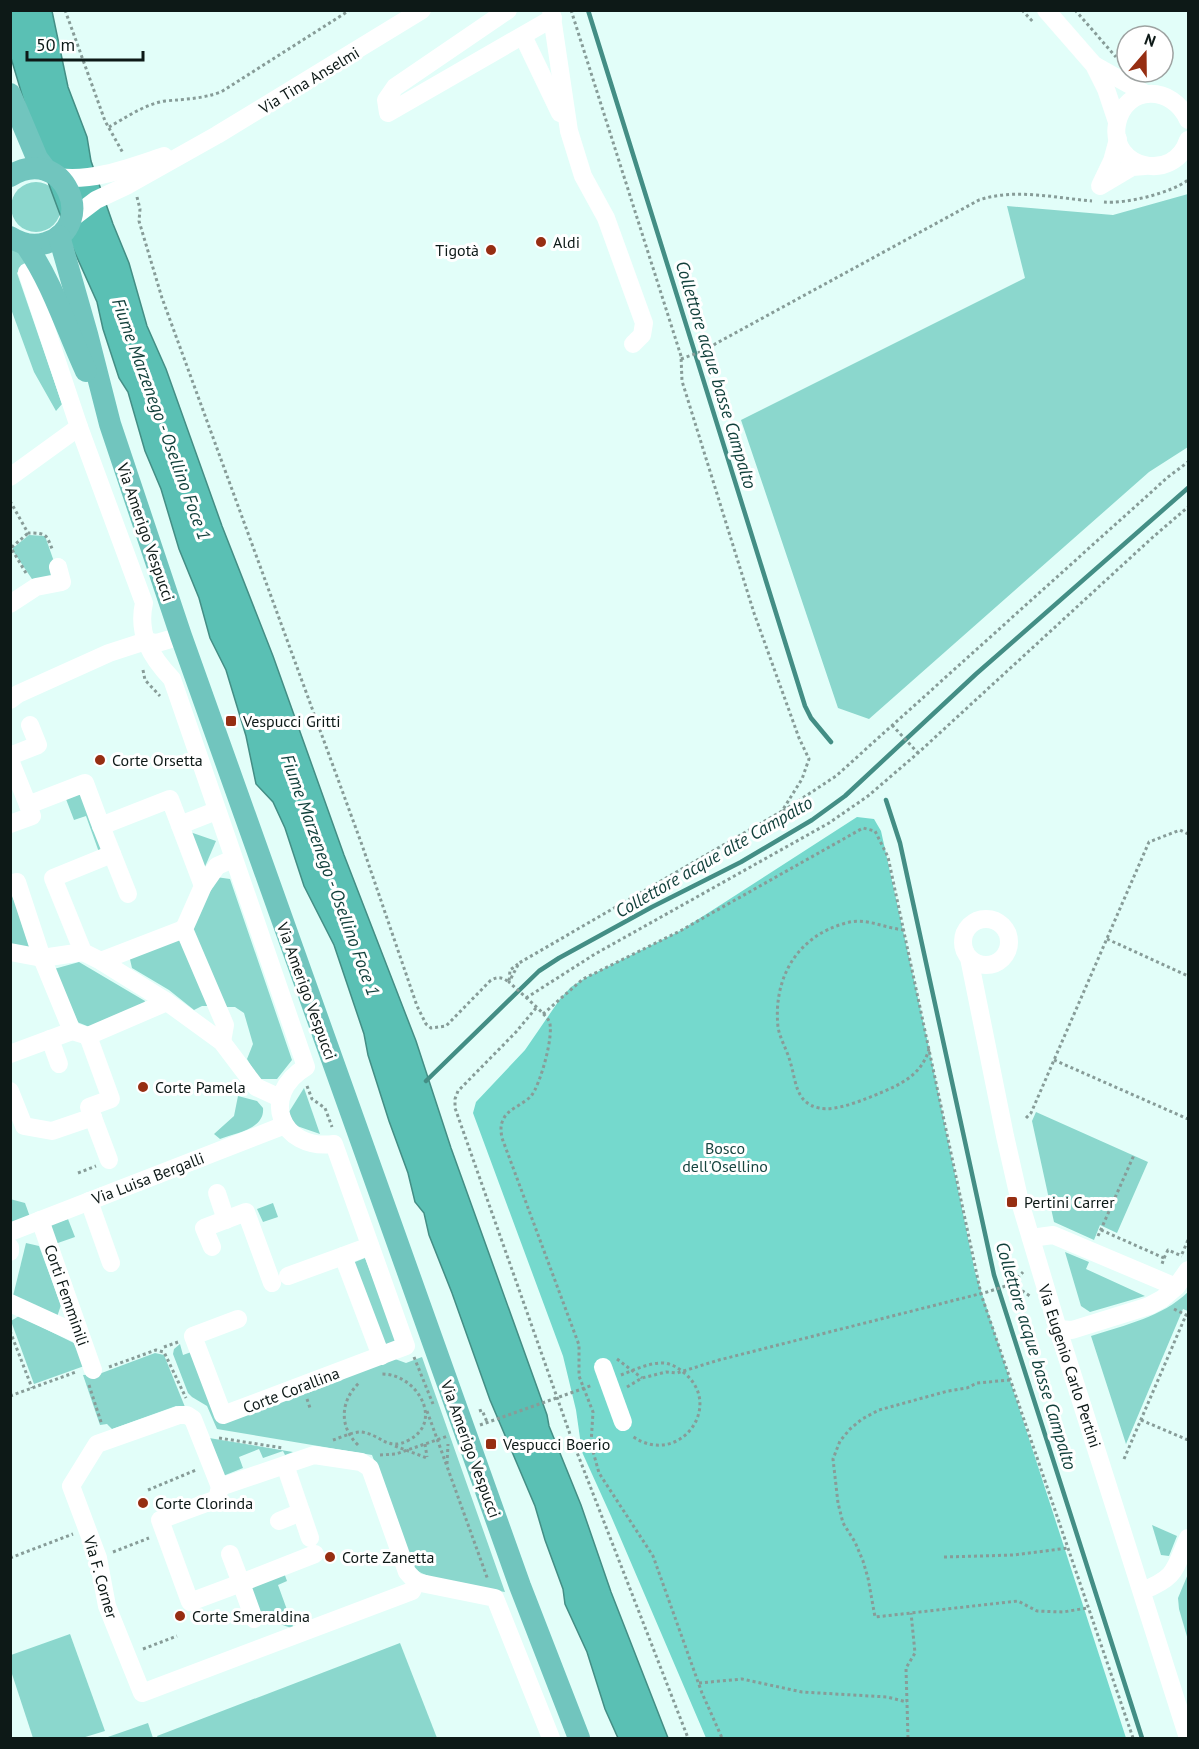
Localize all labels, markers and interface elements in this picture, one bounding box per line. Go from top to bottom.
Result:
scale bar [27,24,142,62]
north arrow [1115,24,1175,84]
text: N [1142,29,1158,51]
text: 50 m [36,33,75,56]
street label: Via Tina Anselmi [254,42,363,118]
place label: Aldi [553,232,580,252]
marker: Aldi [534,235,548,249]
place label: Tigotà [435,240,479,260]
marker: Tigotà [484,243,498,257]
water label: Collettore acque basse Campalto [671,258,762,492]
water label: Fiume Marzenego - Osellino Foce 1 [107,295,216,543]
street label: Via Amerigo Vespucci [113,459,179,604]
place label: Vespucci Gritti [242,711,341,731]
marker: Vespucci Gritti [224,714,238,728]
place label: Corte Orsetta [112,750,203,770]
water label: Fiume Marzenego - Osellino Foce 1 [276,751,385,999]
marker: Corte Orsetta [93,753,107,767]
water label: Collettore acque alte Campalto [611,791,817,923]
street label: Via Amerigo Vespucci [272,919,341,1063]
place label: Corte Pamela [155,1077,246,1097]
marker: Corte Pamela [136,1080,150,1094]
park label: Bosco dell'Osellino [682,1138,768,1176]
street label: Via Luisa Bergalli [88,1147,207,1209]
place label: Pertini Carrer [1024,1192,1115,1212]
marker: Pertini Carrer [1005,1195,1019,1209]
water label: Collettore acque basse Campalto [991,1239,1082,1473]
street label: Corti Femminili [40,1242,94,1348]
street label: Via Eugenio Carlo Pertini [1034,1281,1106,1450]
street label: Corte Corallina [240,1362,342,1418]
street label: Via Amerigo Vespucci [436,1377,505,1521]
place label: Vespucci Boerio [502,1434,610,1454]
marker: Vespucci Boerio [484,1437,498,1451]
place label: Corte Clorinda [155,1493,253,1513]
marker: Corte Clorinda [136,1496,150,1510]
street label: Via F. Corner [79,1532,123,1621]
place label: Corte Zanetta [342,1547,434,1567]
marker: Corte Zanetta [323,1550,337,1564]
place label: Corte Smeraldina [192,1606,310,1626]
marker: Corte Smeraldina [173,1609,187,1623]

